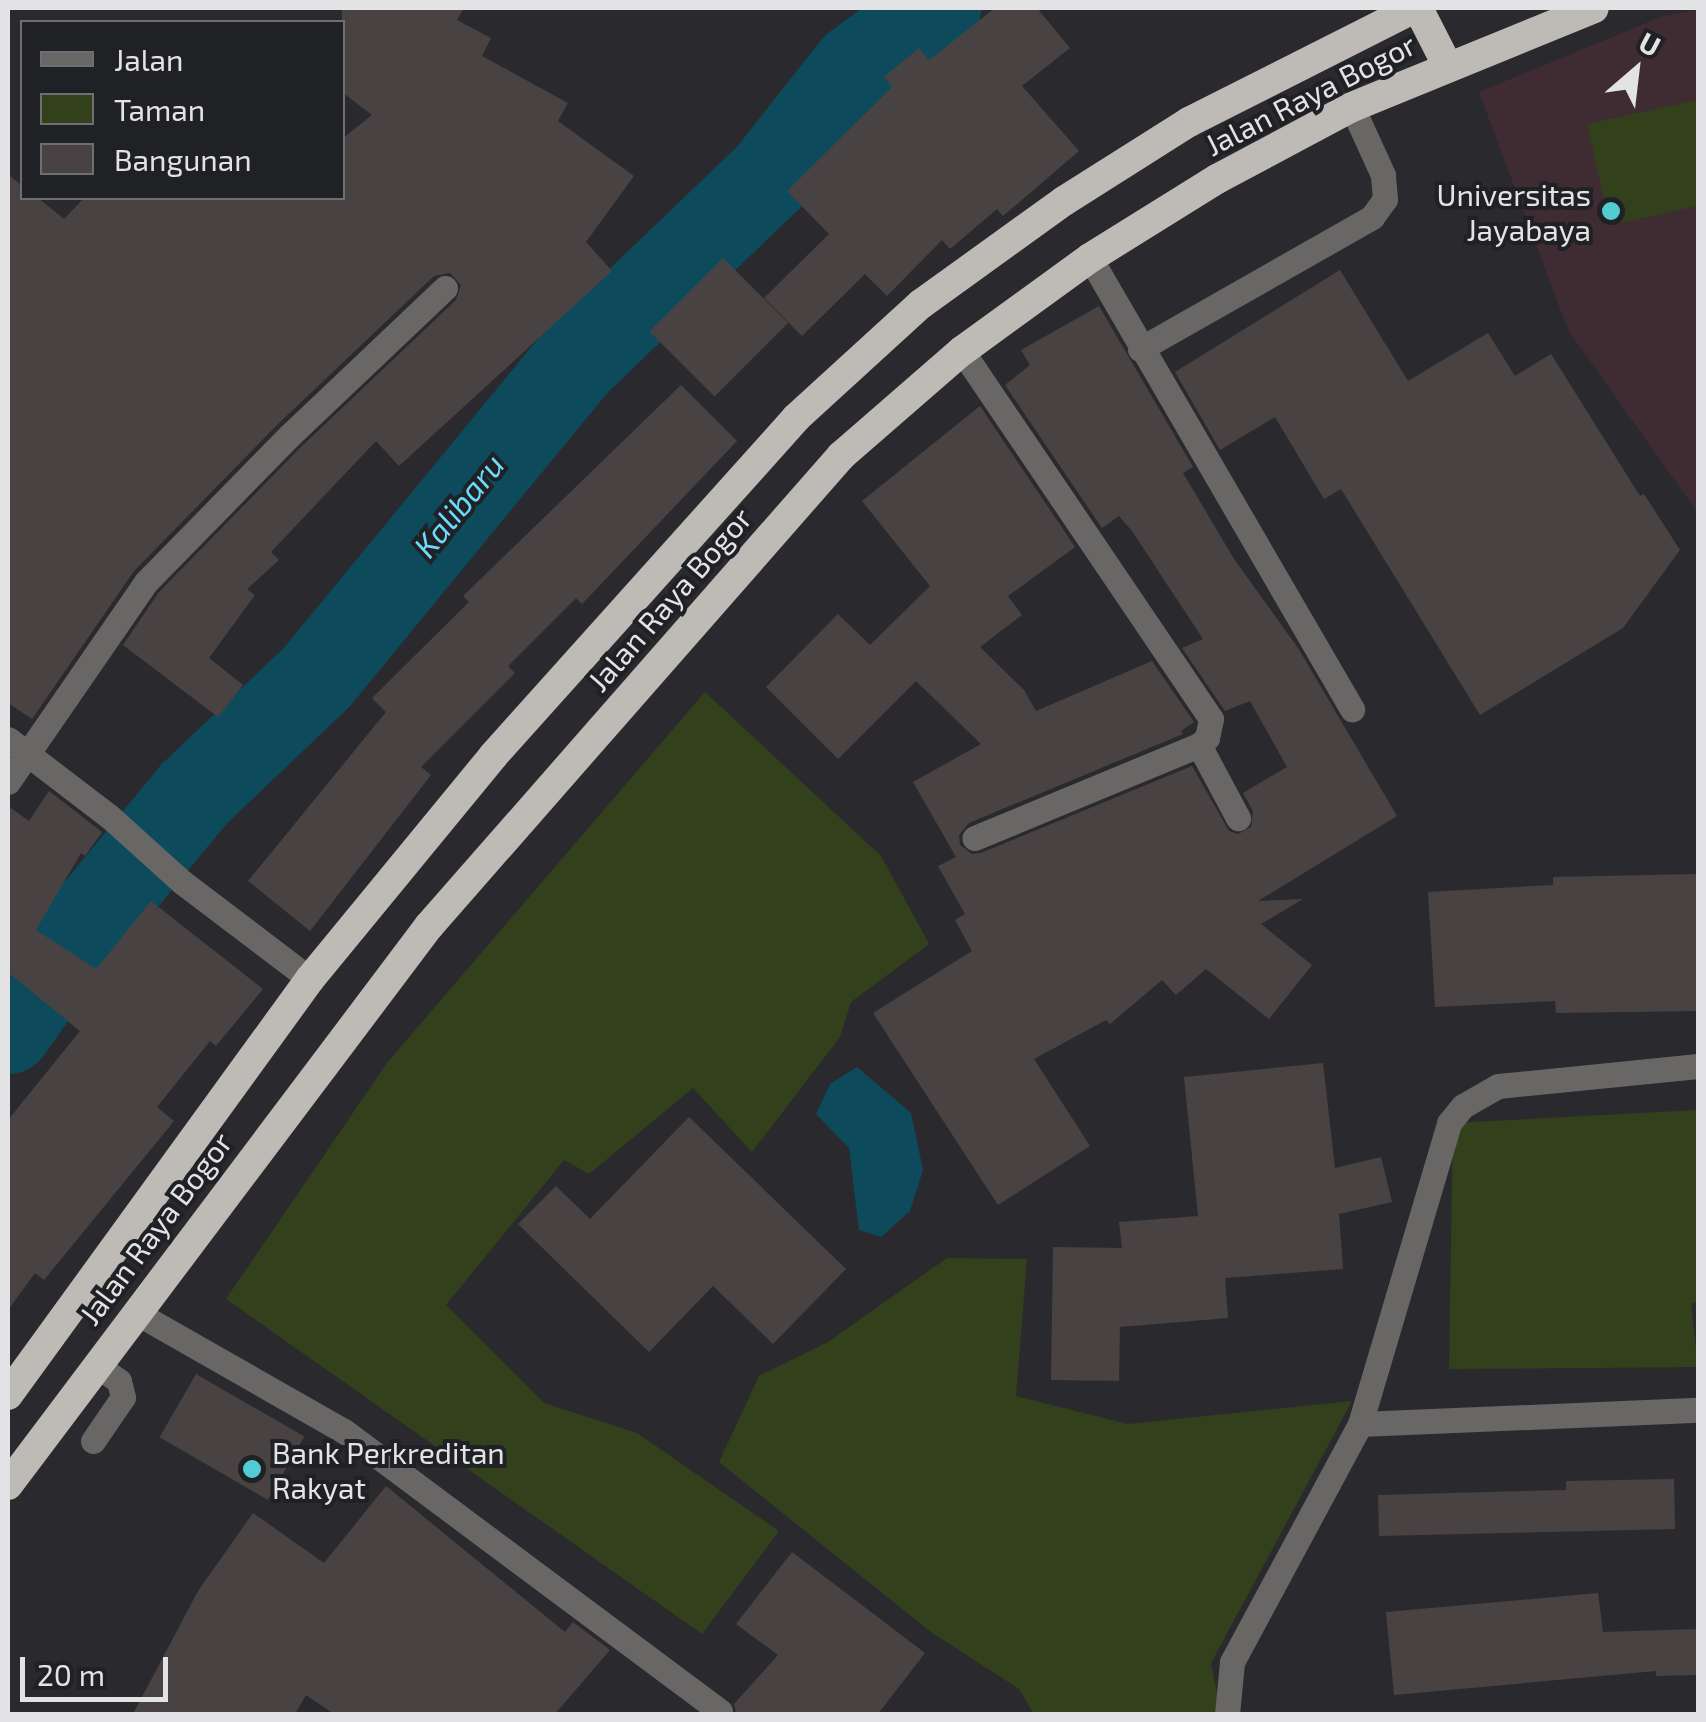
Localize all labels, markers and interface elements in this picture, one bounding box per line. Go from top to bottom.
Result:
legend [20,20,345,200]
north arrow [1586,20,1686,120]
text: U [1634,24,1667,63]
street label: Jalan Raya Bogor [1199,25,1421,163]
text: Jalan [114,41,183,77]
text: Taman [114,91,205,127]
text: Bangunan [114,141,252,177]
place label: Universitas Jayabaya [1436,176,1591,246]
marker: Universitas Jayabaya [1600,200,1622,222]
water label: Kalibaru [405,446,511,564]
street label: Jalan Raya Bogor [580,500,758,698]
street label: Jalan Raya Bogor [71,1125,239,1331]
place label: Bank Perkreditan Rakyat [272,1434,505,1504]
marker: Bank Perkreditan Rakyat [241,1458,263,1480]
scale bar [25,1637,172,1699]
text: 20 m [37,1656,105,1692]

